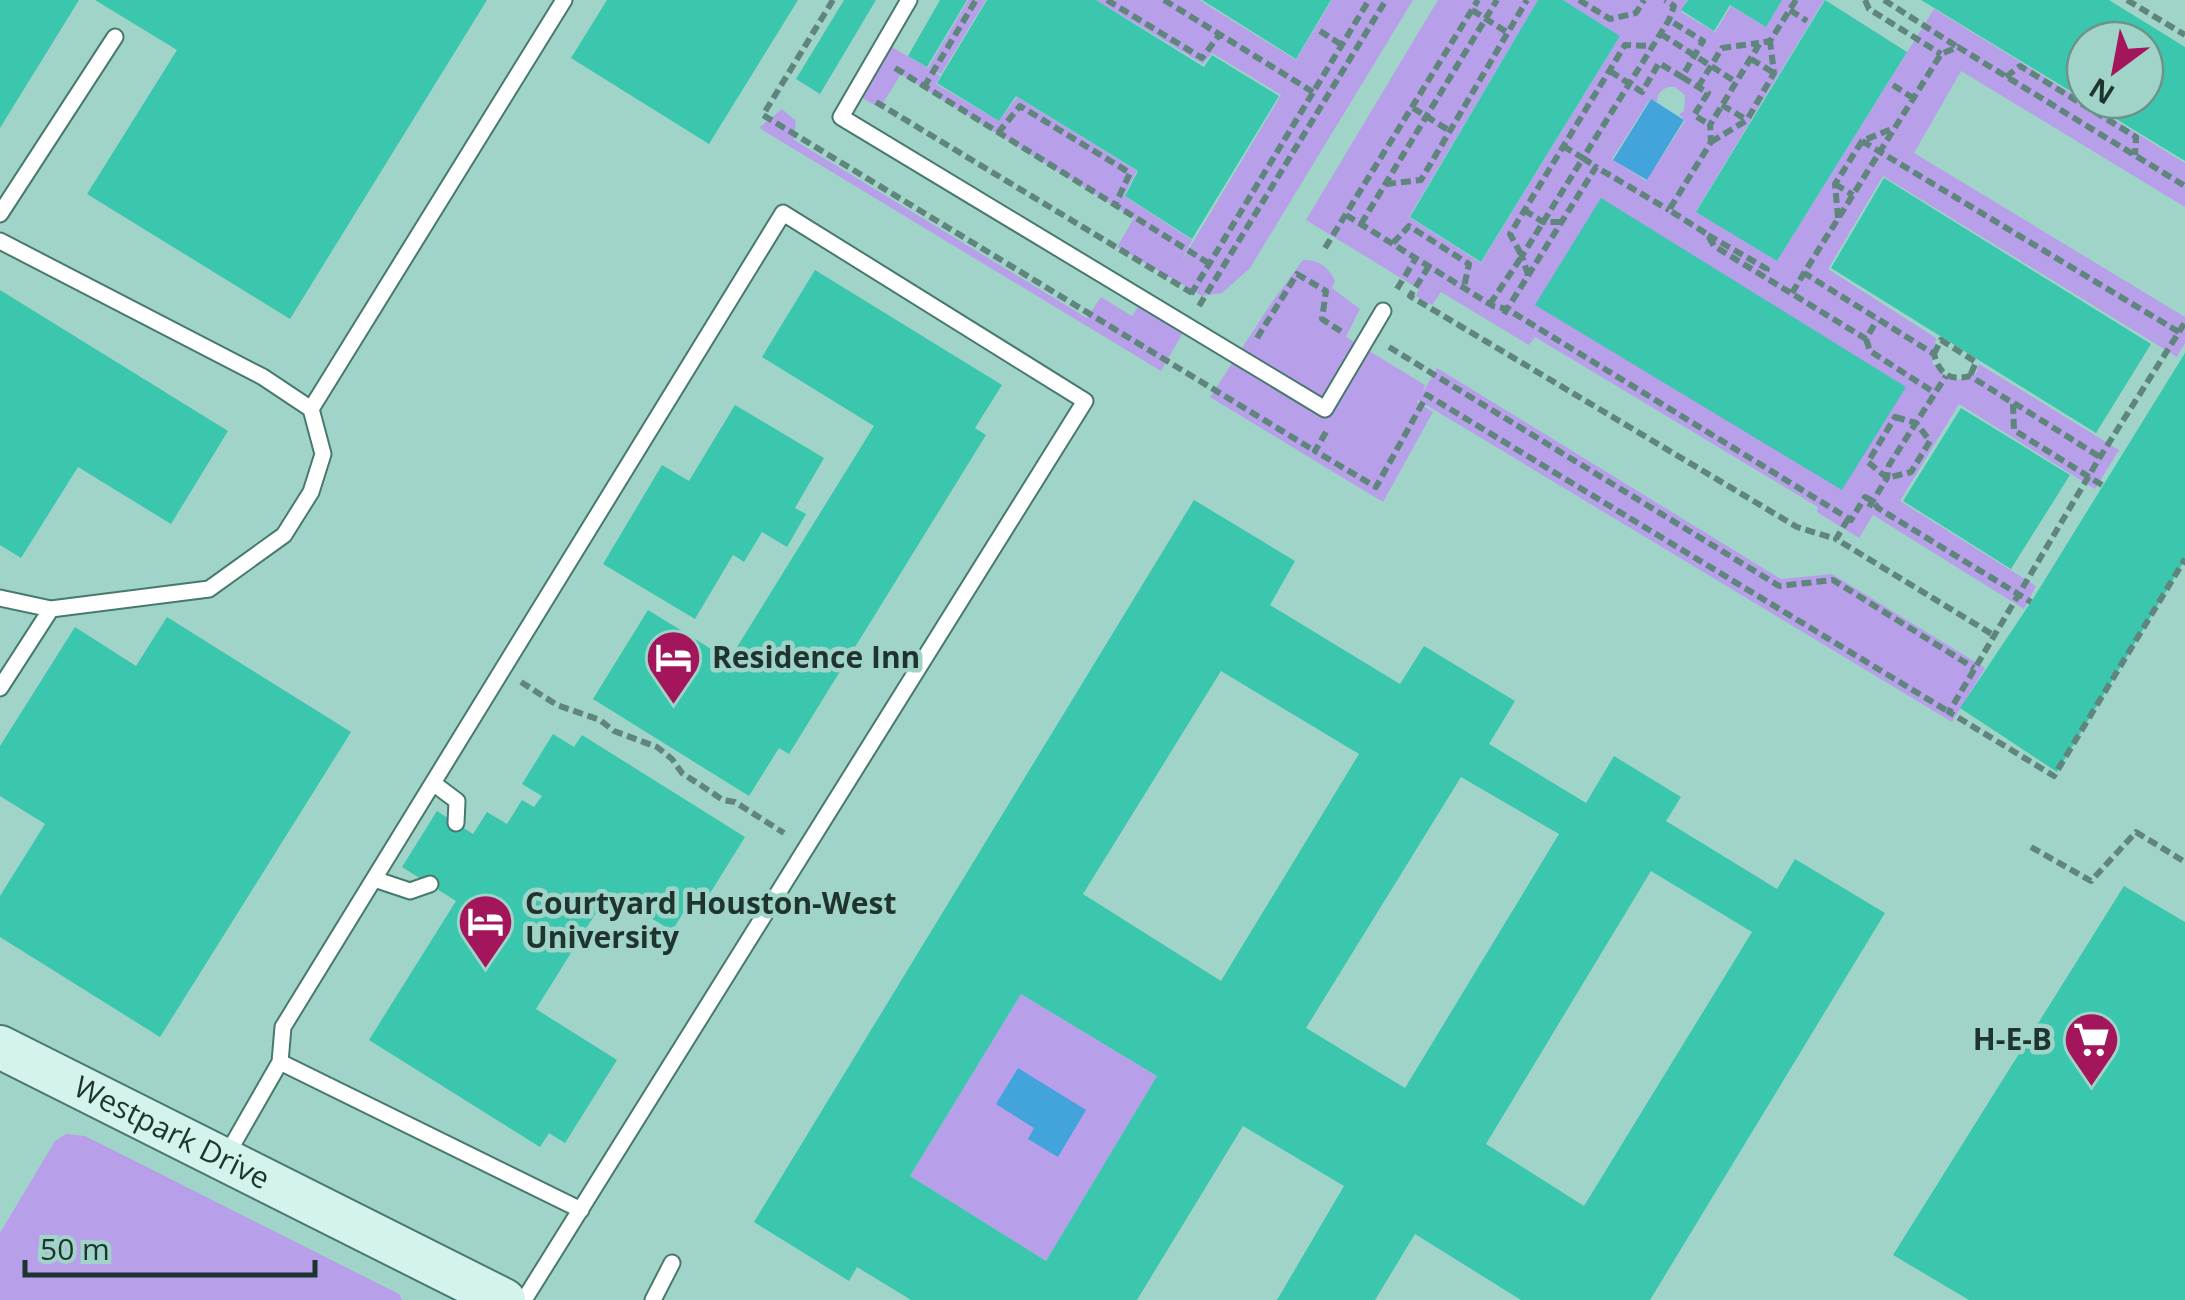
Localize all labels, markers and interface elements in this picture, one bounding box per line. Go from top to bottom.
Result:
north arrow [2065,20,2165,120]
text: N [2082,70,2121,114]
hotel icon: Residence Inn [643,628,703,707]
place label: Residence Inn [712,636,920,677]
place label: Courtyard Houston-West University [525,882,896,957]
hotel icon: Courtyard Houston-West University [456,891,516,970]
supermarket icon: H-E-B [2061,1010,2121,1089]
place label: H-E-B [1973,1018,2052,1059]
street label: Westpark Drive [67,1065,277,1198]
scale bar [25,1215,315,1277]
text: 50 m [40,1228,110,1269]

